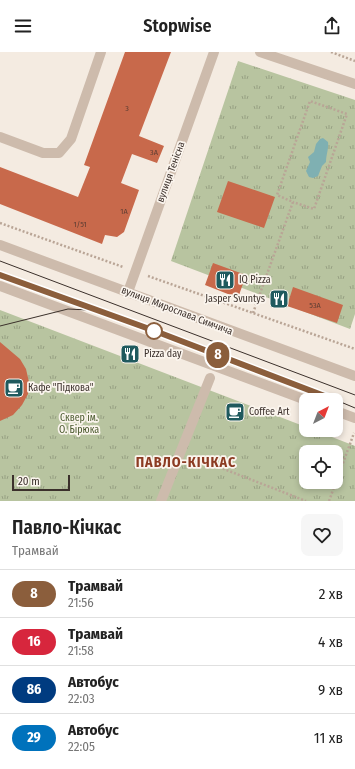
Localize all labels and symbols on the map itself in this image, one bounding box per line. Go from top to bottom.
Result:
house number: 3 [125,104,129,113]
street label: вулиця Тенісна [154,140,188,204]
house number: 3А [150,148,159,157]
house number: 1А [120,207,128,216]
house number: 1/51 [73,220,87,229]
restaurant icon: IQ Pіzza [214,269,236,291]
place label: IQ Pіzza [239,273,271,286]
street label: вулиця Мирослава Симчича [120,284,234,338]
restaurant icon: Jasper Svuntys [268,288,290,310]
place label: Jasper Svuntys [205,293,265,305]
house number: 53А [309,301,322,310]
unlabelled marker [145,322,163,340]
line badge: 8 [205,342,231,368]
restaurant icon: Pizza day [119,343,141,365]
place label: Pizza day [144,348,182,360]
cafe icon: Кафе "Підкова" [3,377,25,399]
place label: Кафе "Підкова" [28,381,94,394]
north arrow [299,393,343,437]
cafe icon: Coffee Art [224,401,246,423]
place label: Coffee Art [249,406,290,418]
park label: Сквер ім. О. Бірюка [59,411,99,436]
district label: ПАВЛО-КІЧКАС [136,454,236,471]
scale bar [12,473,70,492]

